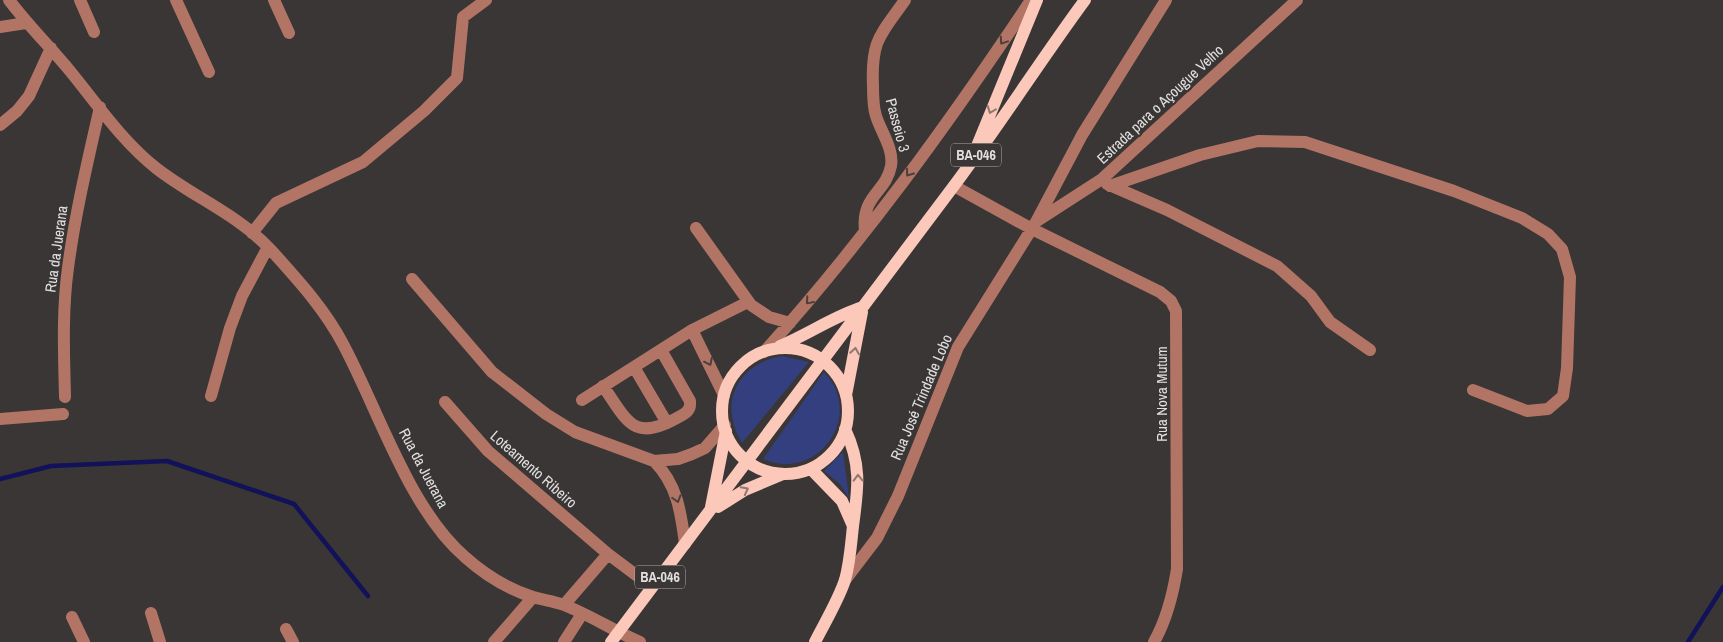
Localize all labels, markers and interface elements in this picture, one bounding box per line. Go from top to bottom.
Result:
one-way arrow [1000,35,1010,44]
street label: Estrada para o Açougue Velho [1092,40,1228,168]
street label: Passeio 3 [881,96,915,154]
one-way arrow [987,105,997,113]
road number: BA-046 [951,144,1001,166]
one-way arrow [906,167,915,177]
street label: Rua da Juerana [40,204,73,294]
one-way arrow [807,295,815,304]
street label: Rua José Trindade Lobo [885,331,957,463]
street label: Rua Nova Mutum [1151,346,1172,442]
one-way arrow [849,347,859,355]
one-way arrow [703,357,713,366]
street label: Rua da Juerana [394,424,454,512]
street label: Loteamento Ribeiro [486,425,582,513]
one-way arrow [852,473,863,481]
one-way arrow [740,487,749,497]
one-way arrow [671,495,681,503]
road number: BA-046 [635,566,685,588]

